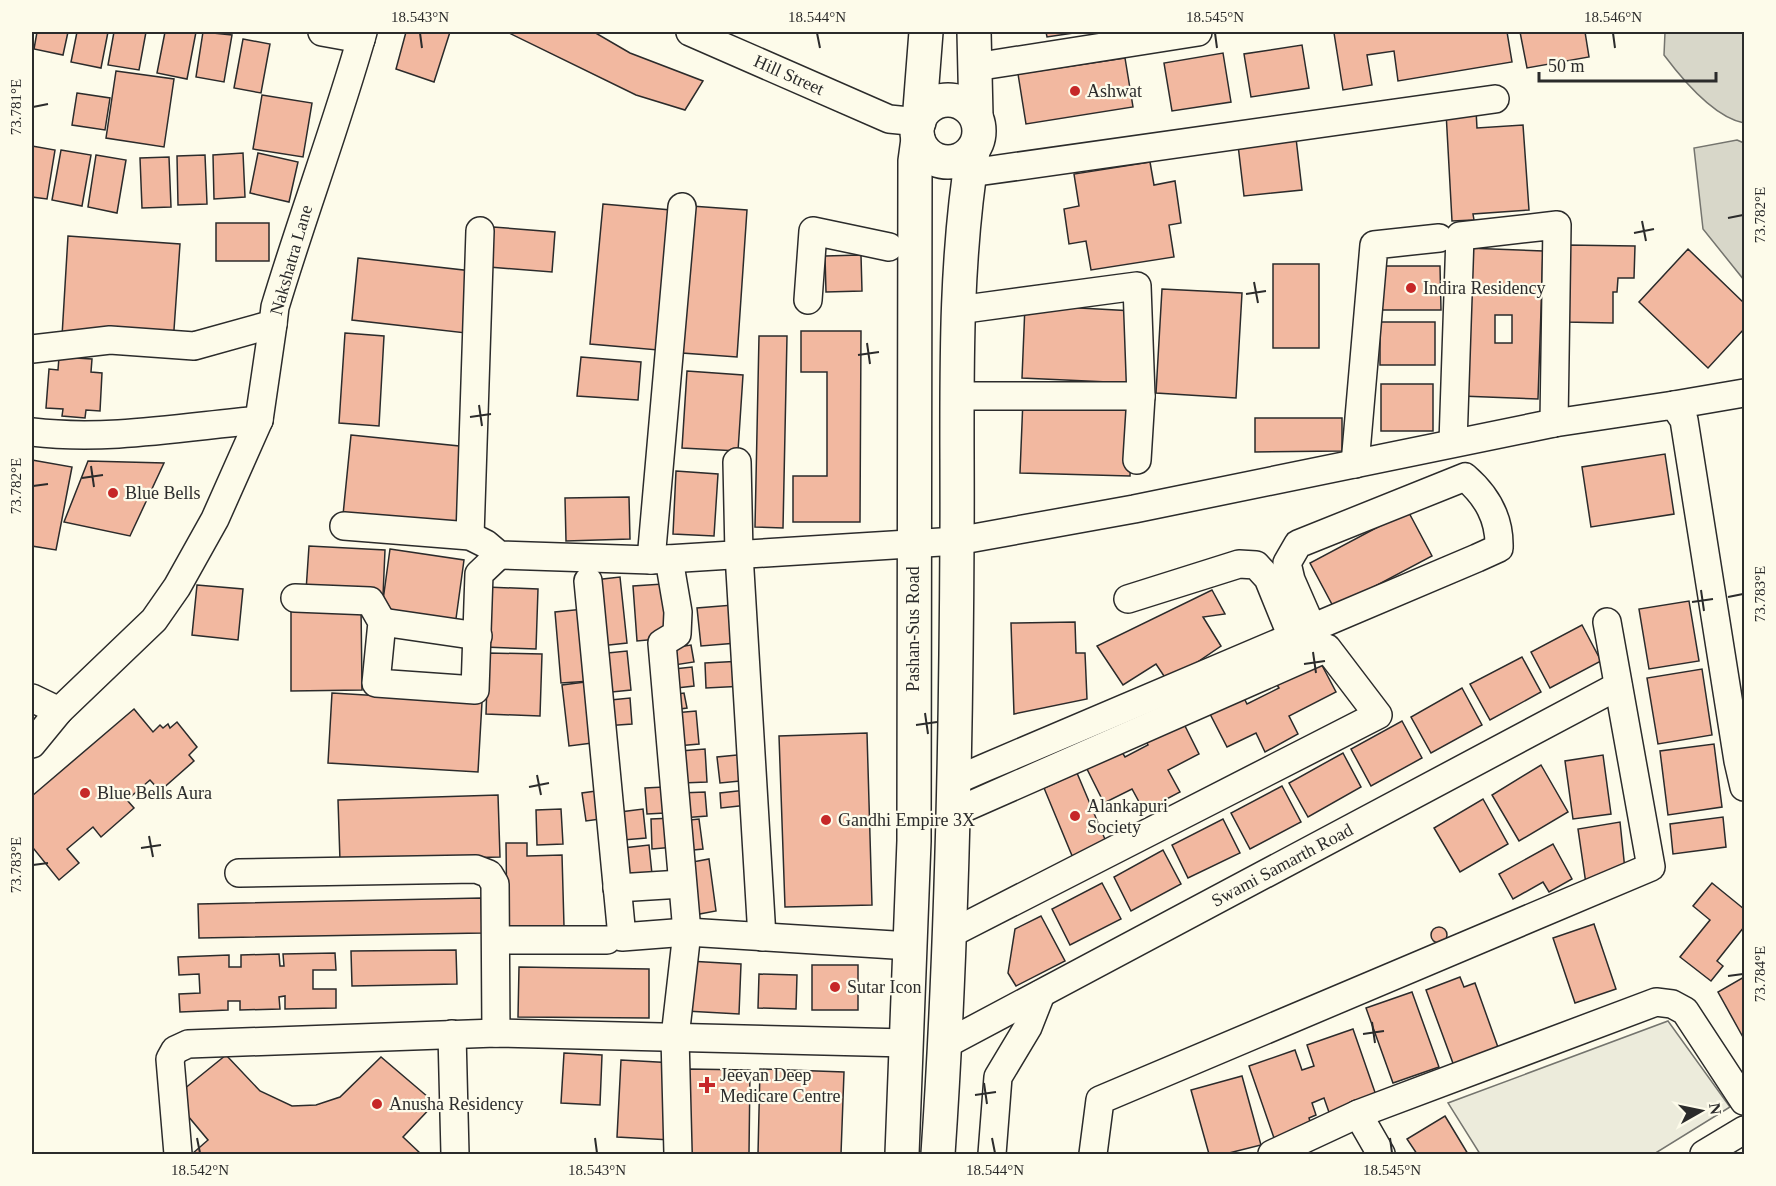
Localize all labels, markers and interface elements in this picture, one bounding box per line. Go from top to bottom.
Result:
text: 18.543°N [391,9,449,25]
text: 18.544°N [788,9,846,25]
text: 18.545°N [1186,9,1244,25]
text: 18.546°N [1584,9,1642,25]
scale bar [1539,45,1716,83]
street label: Hill Street [751,51,827,99]
text: 50 m [1548,56,1585,76]
text: 73.781°E [8,79,24,135]
place label: Ashwat [1087,81,1142,101]
marker: Ashwat [1068,84,1082,98]
text: 73.782°E [1752,187,1768,243]
street label: Nakshatra Lane [266,203,316,317]
place label: Indira Residency [1423,278,1545,298]
marker: Indira Residency [1404,281,1418,295]
text: 73.782°E [8,458,24,514]
place label: Blue Bells [125,483,201,503]
marker: Blue Bells [106,486,120,500]
street label: Pashan-Sus Road [903,566,923,692]
text: 73.783°E [1752,566,1768,622]
place label: Blue Bells Aura [97,783,212,803]
marker: Blue Bells Aura [78,786,92,800]
place label: Alankapuri Society [1087,796,1168,837]
marker: Alankapuri Society [1068,809,1082,823]
place label: Gandhi Empire 3X [838,810,975,830]
marker: Gandhi Empire 3X [819,813,833,827]
street label: Swami Samarth Road [1208,819,1356,911]
text: 73.783°E [8,837,24,893]
text: 73.784°E [1752,946,1768,1002]
place label: Sutar Icon [847,977,921,997]
marker: Sutar Icon [828,980,842,994]
place label: Jeevan Deep Medicare Centre [720,1065,840,1106]
marker: Jeevan Deep Medicare Centre [698,1076,716,1094]
north arrow [1671,1081,1731,1141]
place label: Anusha Residency [389,1094,523,1114]
marker: Anusha Residency [370,1097,384,1111]
text: N [1706,1102,1725,1116]
text: 18.542°N [171,1162,229,1178]
text: 18.543°N [568,1162,626,1178]
text: 18.544°N [966,1162,1024,1178]
text: 18.545°N [1363,1162,1421,1178]

